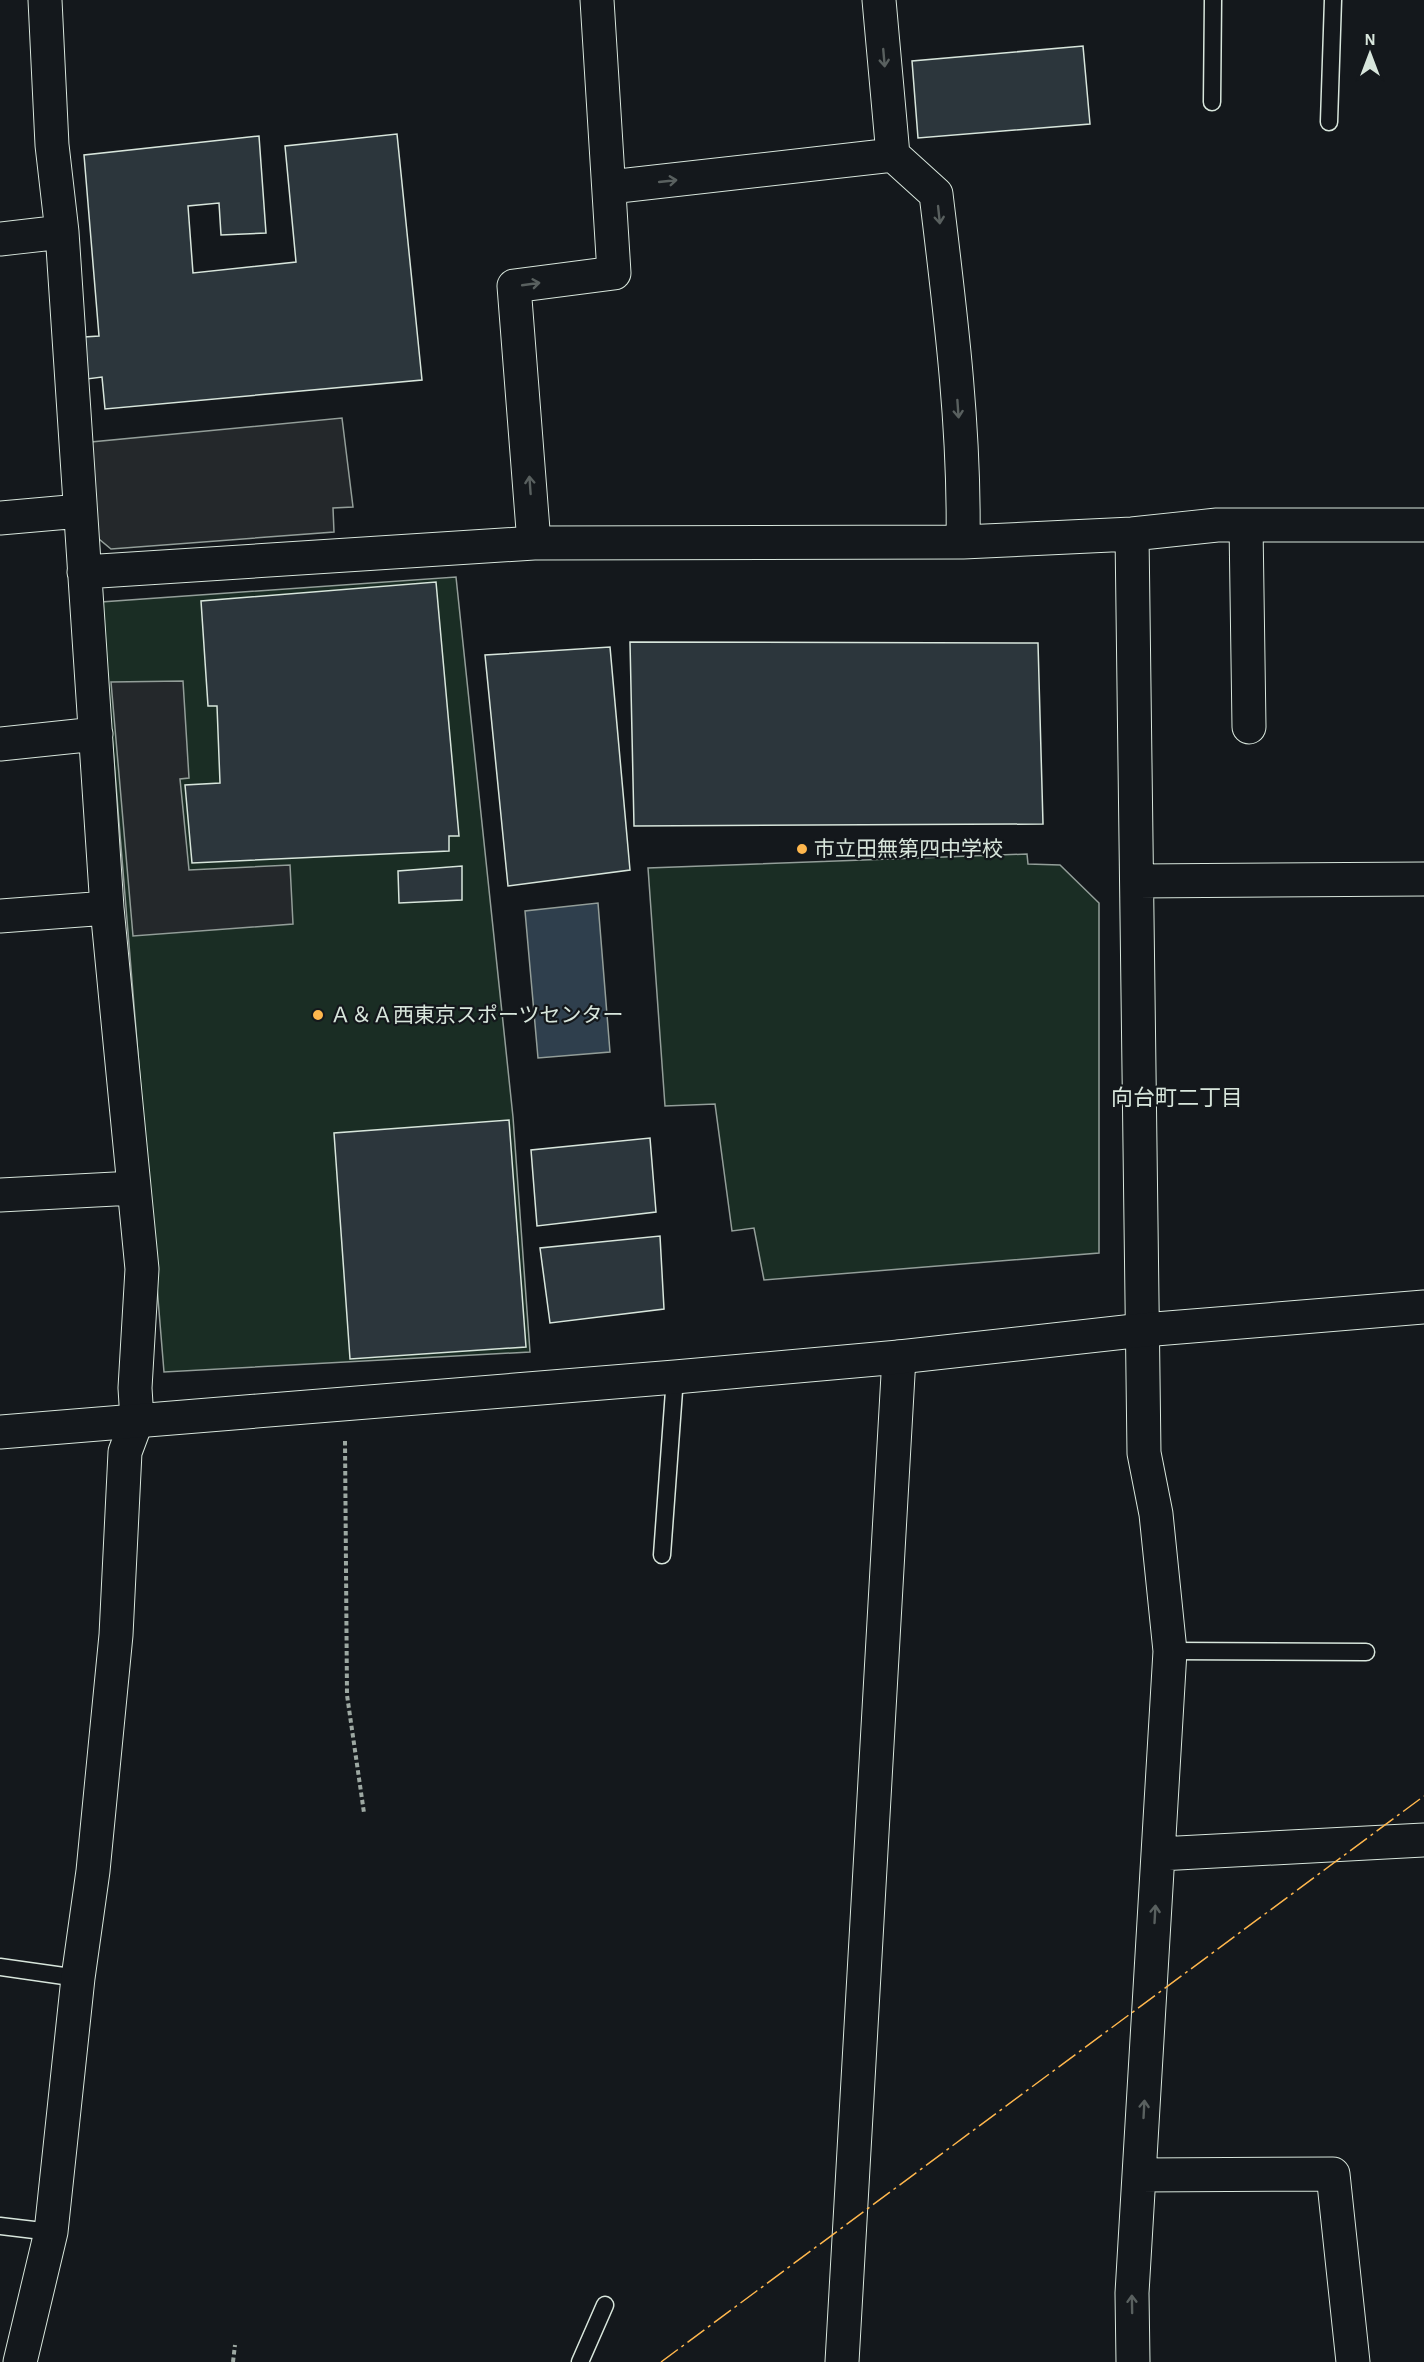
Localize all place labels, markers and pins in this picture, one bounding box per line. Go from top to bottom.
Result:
place label: 市立田無第四中学校 [814,838,1003,860]
marker: 市立田無第四中学校 [795,842,809,856]
place label: Ａ＆Ａ西東京スポーツセンター [330,1004,624,1026]
marker: Ａ＆Ａ西東京スポーツセンター [311,1008,325,1022]

